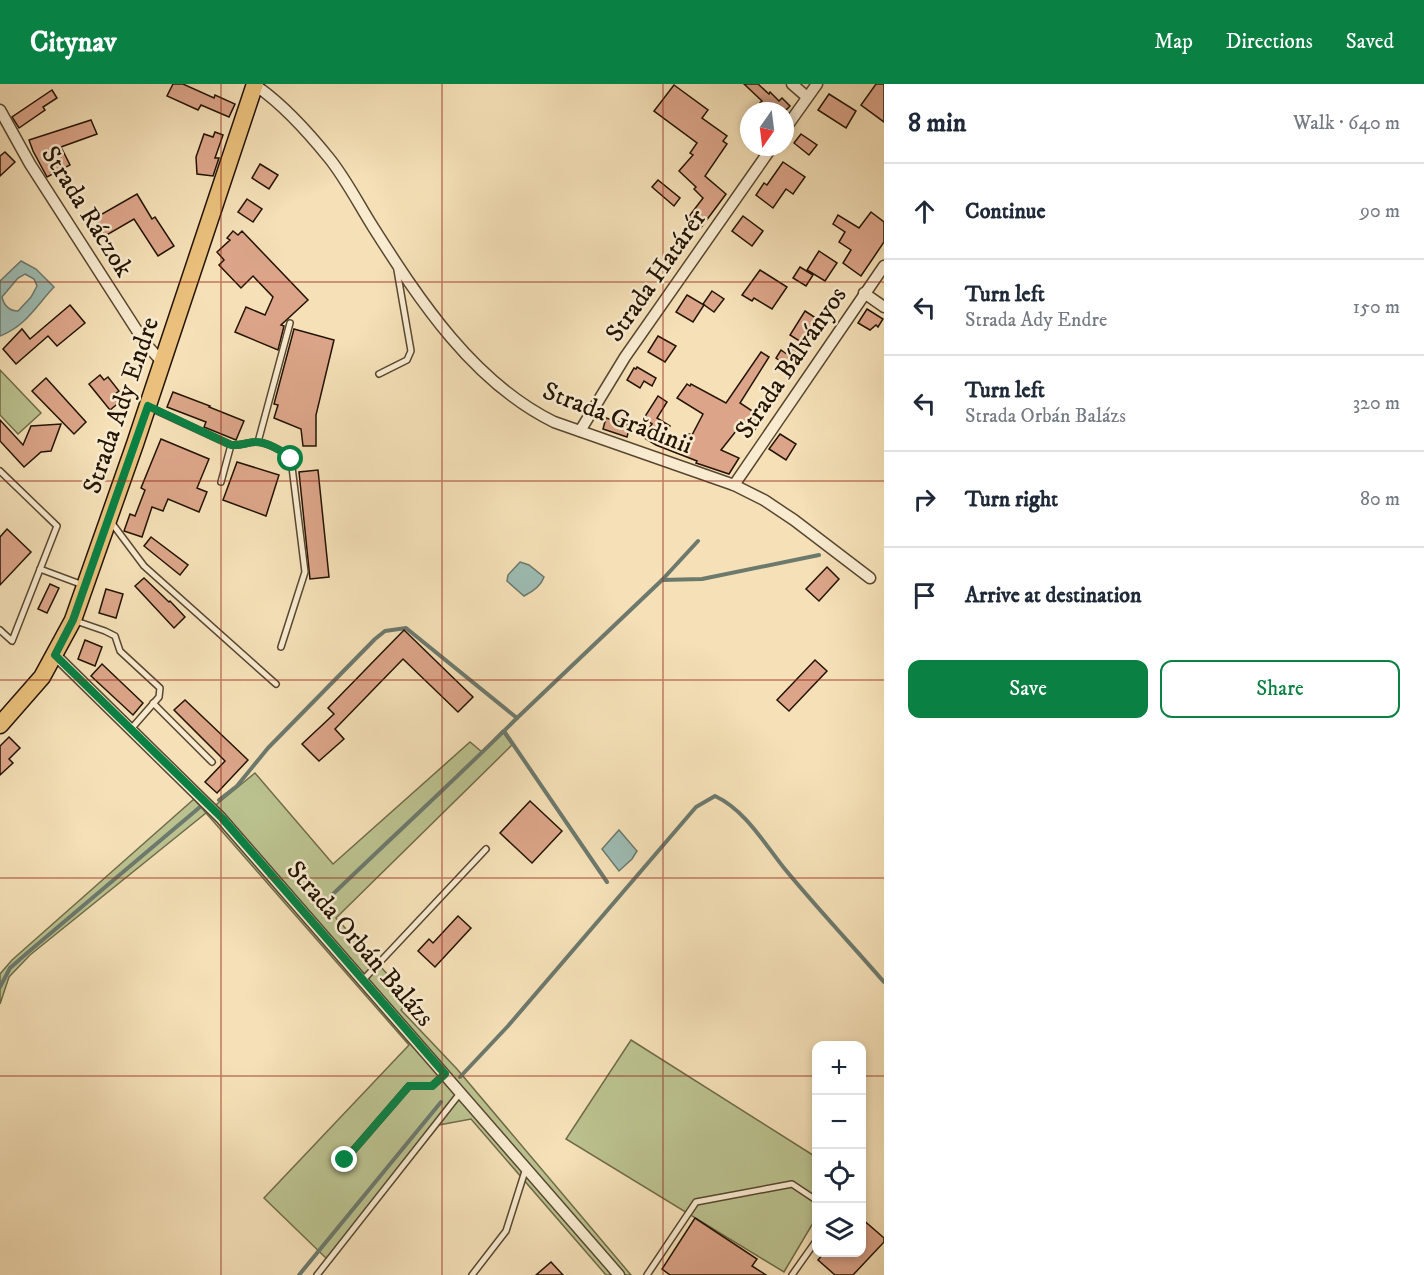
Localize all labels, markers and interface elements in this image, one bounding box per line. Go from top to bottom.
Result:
text: Citynav [30,25,117,60]
text: Map [1154,29,1193,55]
text: Directions [1226,29,1313,55]
text: Saved [1346,29,1394,55]
north arrow [740,102,794,156]
text: 8 min [908,107,966,140]
text: Walk · 640 m [1293,111,1400,136]
street label: Strada Ráczok [33,140,140,284]
icon: ahead [908,195,941,228]
text: Continue [965,198,1046,225]
text: 90 m [1360,199,1400,224]
street label: Strada Határér [598,203,714,349]
street label: Strada Bálványos [728,280,854,445]
text: Turn left [965,281,1045,308]
icon: left [908,291,941,324]
text: 150 m [1353,295,1400,320]
text: Strada Ady Endre [965,308,1107,333]
street label: Strada Ady Endre [76,313,167,498]
street label: Strada Grădinii [538,375,697,462]
text: Turn left [965,377,1045,404]
icon: left [908,387,941,420]
text: 320 m [1353,391,1400,416]
text: Strada Orbán Balázs [965,404,1126,429]
route start [277,445,303,471]
icon: right [908,483,941,516]
text: Turn right [965,486,1058,513]
text: 80 m [1360,487,1400,512]
icon: arrive [908,579,941,612]
text: Arrive at destination [965,582,1142,609]
button: Save [908,660,1148,718]
button: Share [1160,660,1400,718]
street label: Strada Orbán Balázs [279,854,441,1034]
map controls [812,1041,866,1257]
button: + [812,1041,866,1095]
button: − [812,1095,866,1149]
route end [331,1146,357,1172]
button: locate [812,1149,866,1203]
button: layers [812,1203,866,1257]

